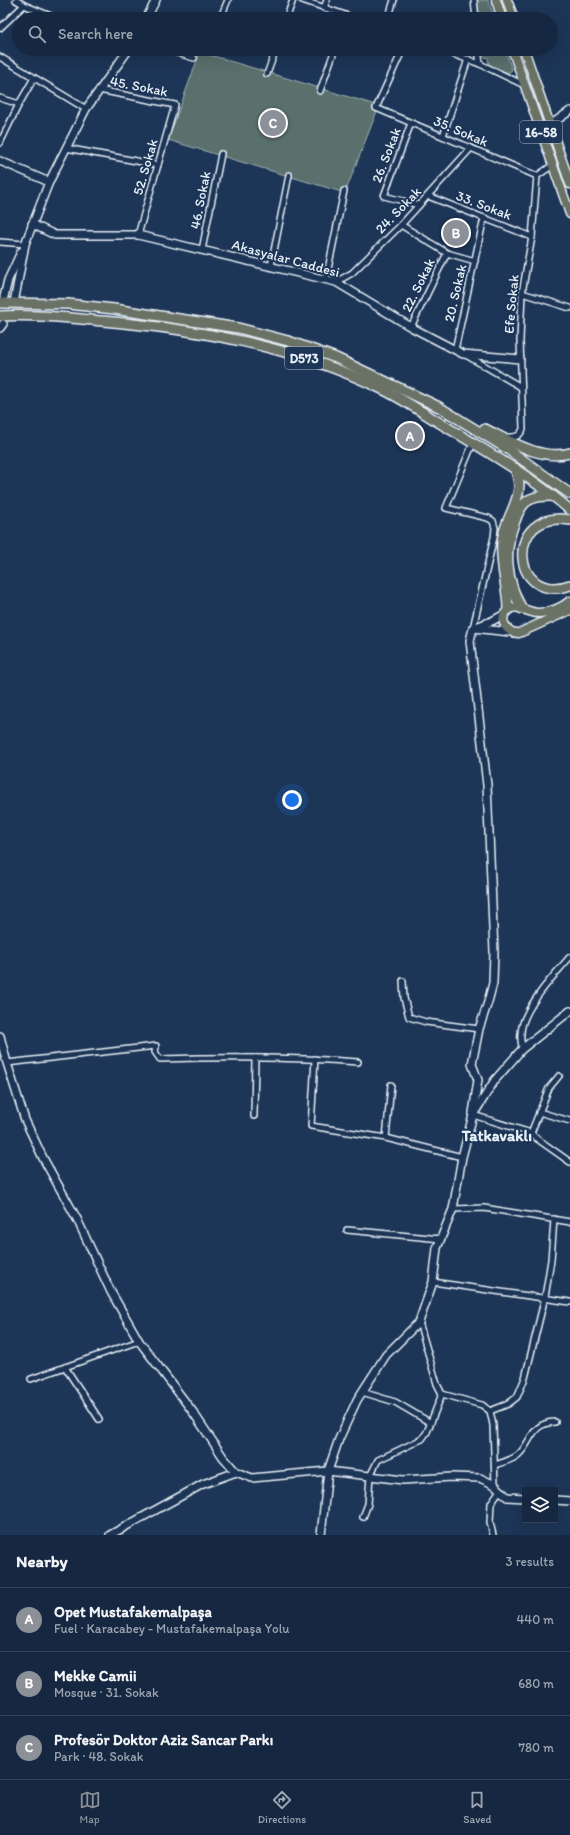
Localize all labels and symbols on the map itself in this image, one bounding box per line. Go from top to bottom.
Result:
street label: 45. Sokak [108,73,169,100]
pin: C [260,108,286,138]
street label: 35. Sokak [431,112,491,151]
road number: 16-58 [520,121,562,143]
street label: 26. Sokak [368,125,405,185]
street label: 52. Sokak [129,137,162,197]
street label: 46. Sokak [187,170,214,231]
street label: 24. Sokak [372,183,425,237]
street label: 33. Sokak [454,187,514,224]
pin: B [443,218,469,248]
street label: Akasyalar Caddesi [230,236,342,281]
street label: 22. Sokak [398,256,439,315]
street label: 20. Sokak [441,263,470,324]
street label: Efe Sokak [500,273,523,334]
road number: D573 [285,347,323,369]
pin: A [397,421,423,451]
your location [282,790,302,810]
district label: Tatkavaklı [461,1126,532,1145]

